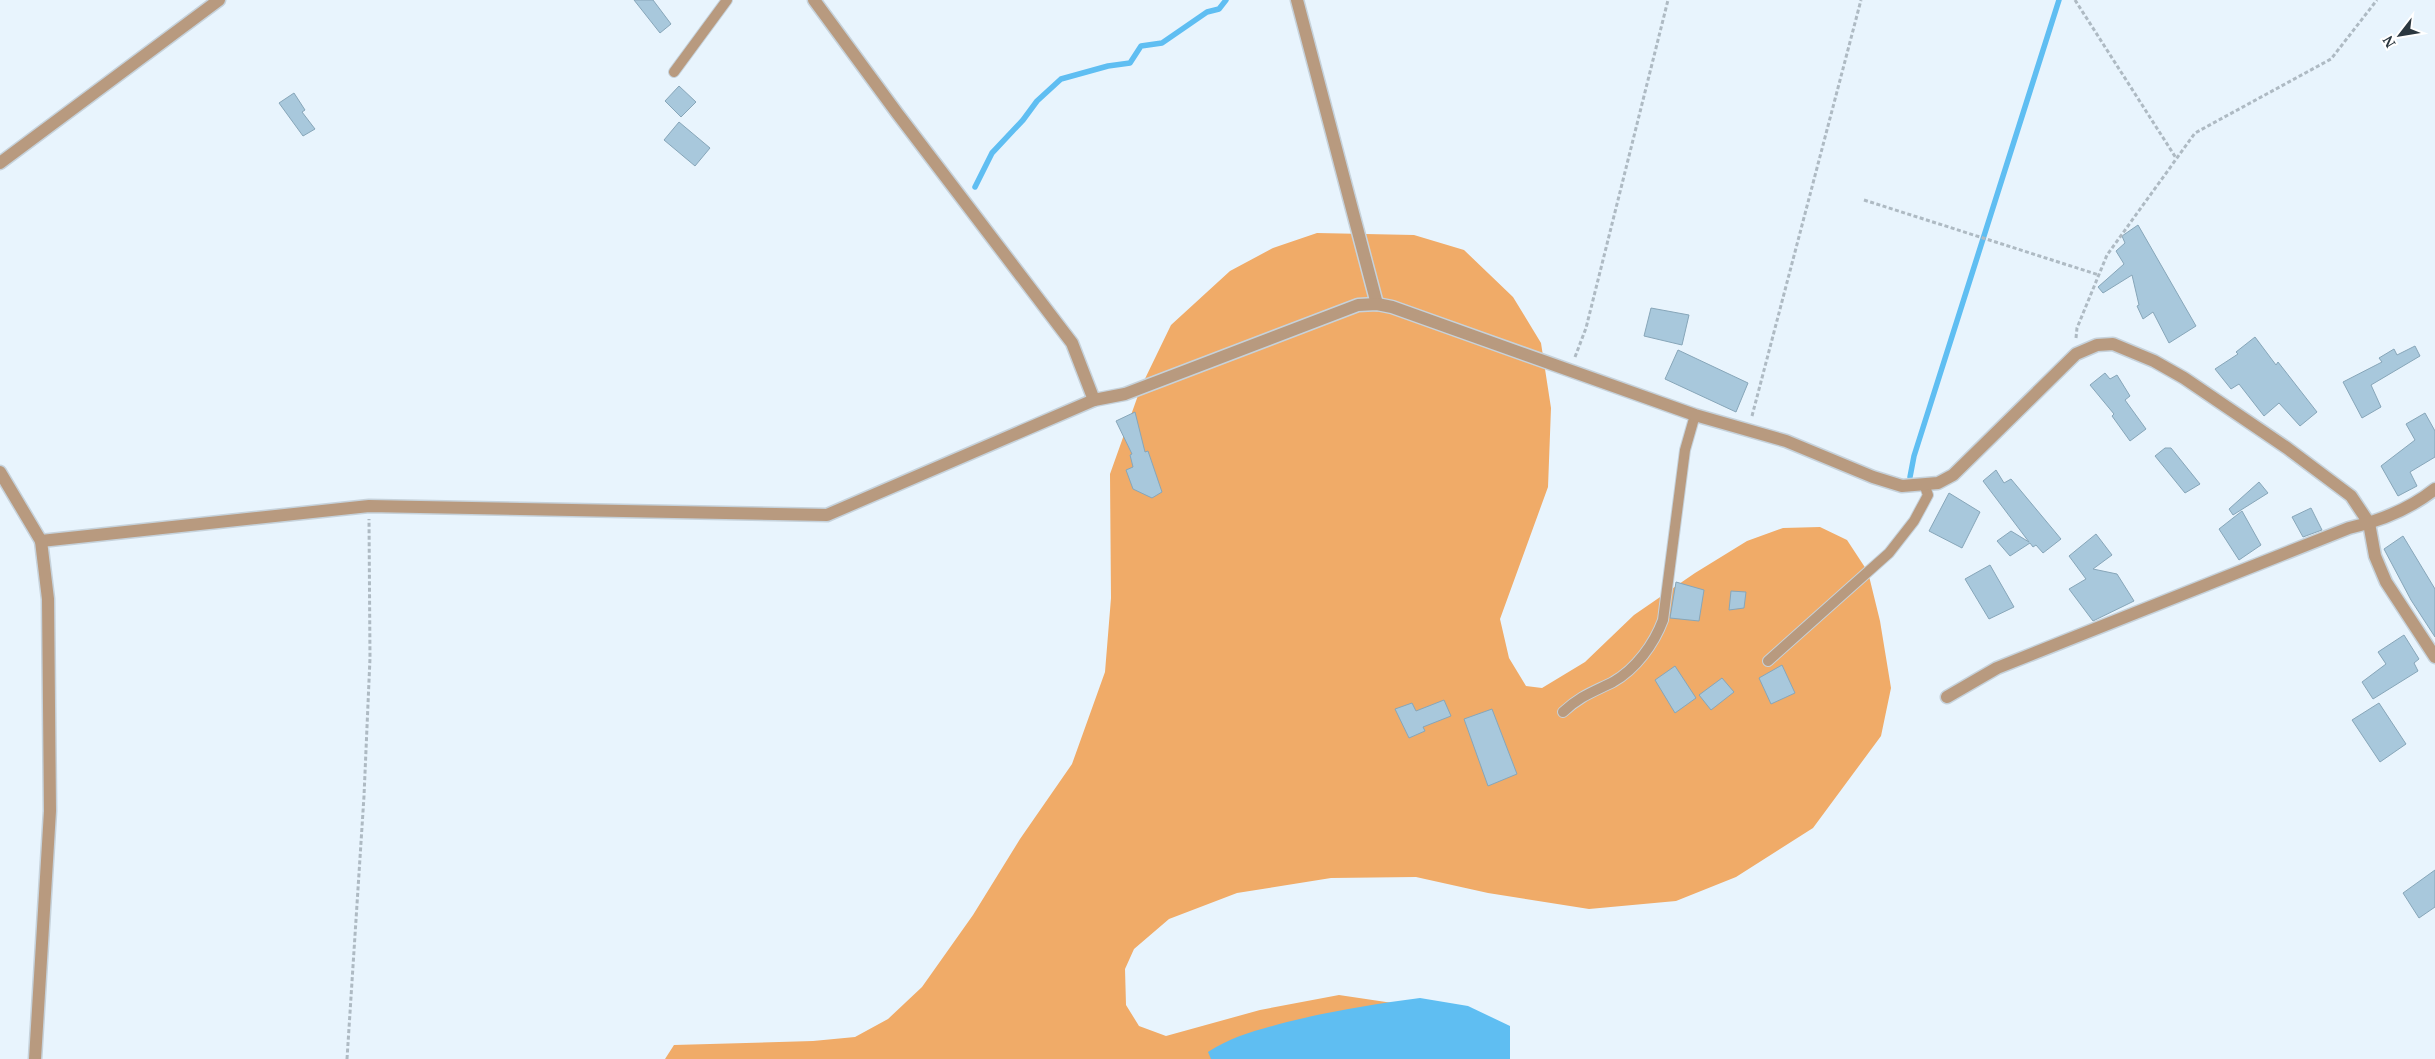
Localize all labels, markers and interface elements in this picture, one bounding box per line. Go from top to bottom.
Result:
north arrow [2375,10,2425,60]
text: N [2377,32,2399,51]

